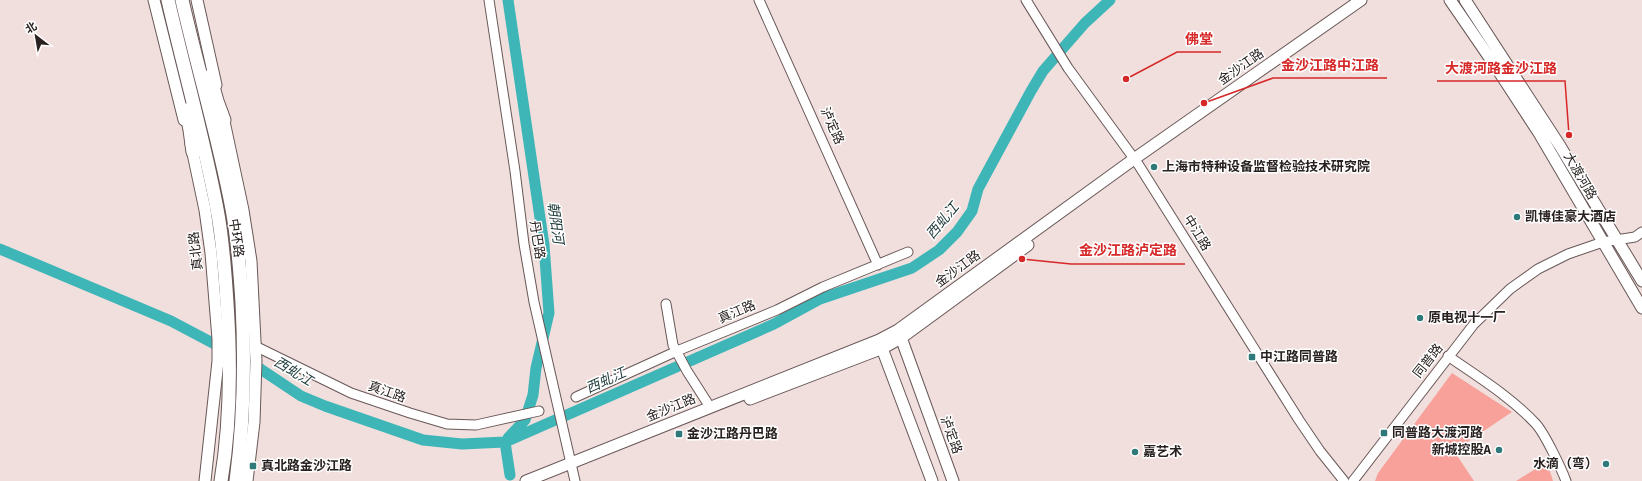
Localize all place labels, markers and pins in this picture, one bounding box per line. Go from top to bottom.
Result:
callout: 佛堂 [1177,26,1221,52]
callout: 金沙江路中江路 [1273,52,1387,78]
callout: 大渡河路金沙江路 [1437,55,1565,81]
place label: 上海市特种设备监督检验技术研究院 [1162,158,1370,176]
marker: 上海市特种设备监督检验技术研究院 [1149,162,1159,172]
place label: 凯博佳豪大酒店 [1525,208,1616,226]
marker: 凯博佳豪大酒店 [1512,212,1522,222]
callout: 金沙江路泸定路 [1071,238,1185,264]
place label: 原电视十一厂 [1428,309,1506,327]
marker: 原电视十一厂 [1415,313,1425,323]
place label: 中江路同普路 [1260,348,1338,366]
marker: 中江路同普路 [1247,352,1257,362]
place label: 同普路大渡河路 [1392,424,1483,442]
place label: 金沙江路丹巴路 [687,425,778,443]
marker: 同普路大渡河路 [1379,428,1389,438]
marker: 金沙江路丹巴路 [674,429,684,439]
place label: 新城控股A [1432,441,1492,459]
place label: 嘉艺术 [1143,443,1182,461]
marker: 新城控股A [1494,445,1504,455]
marker: 嘉艺术 [1130,447,1140,457]
place label: 水滴（弯） [1533,455,1598,473]
place label: 真北路金沙江路 [261,457,352,475]
marker: 水滴（弯） [1601,459,1611,469]
marker: 真北路金沙江路 [248,461,258,471]

